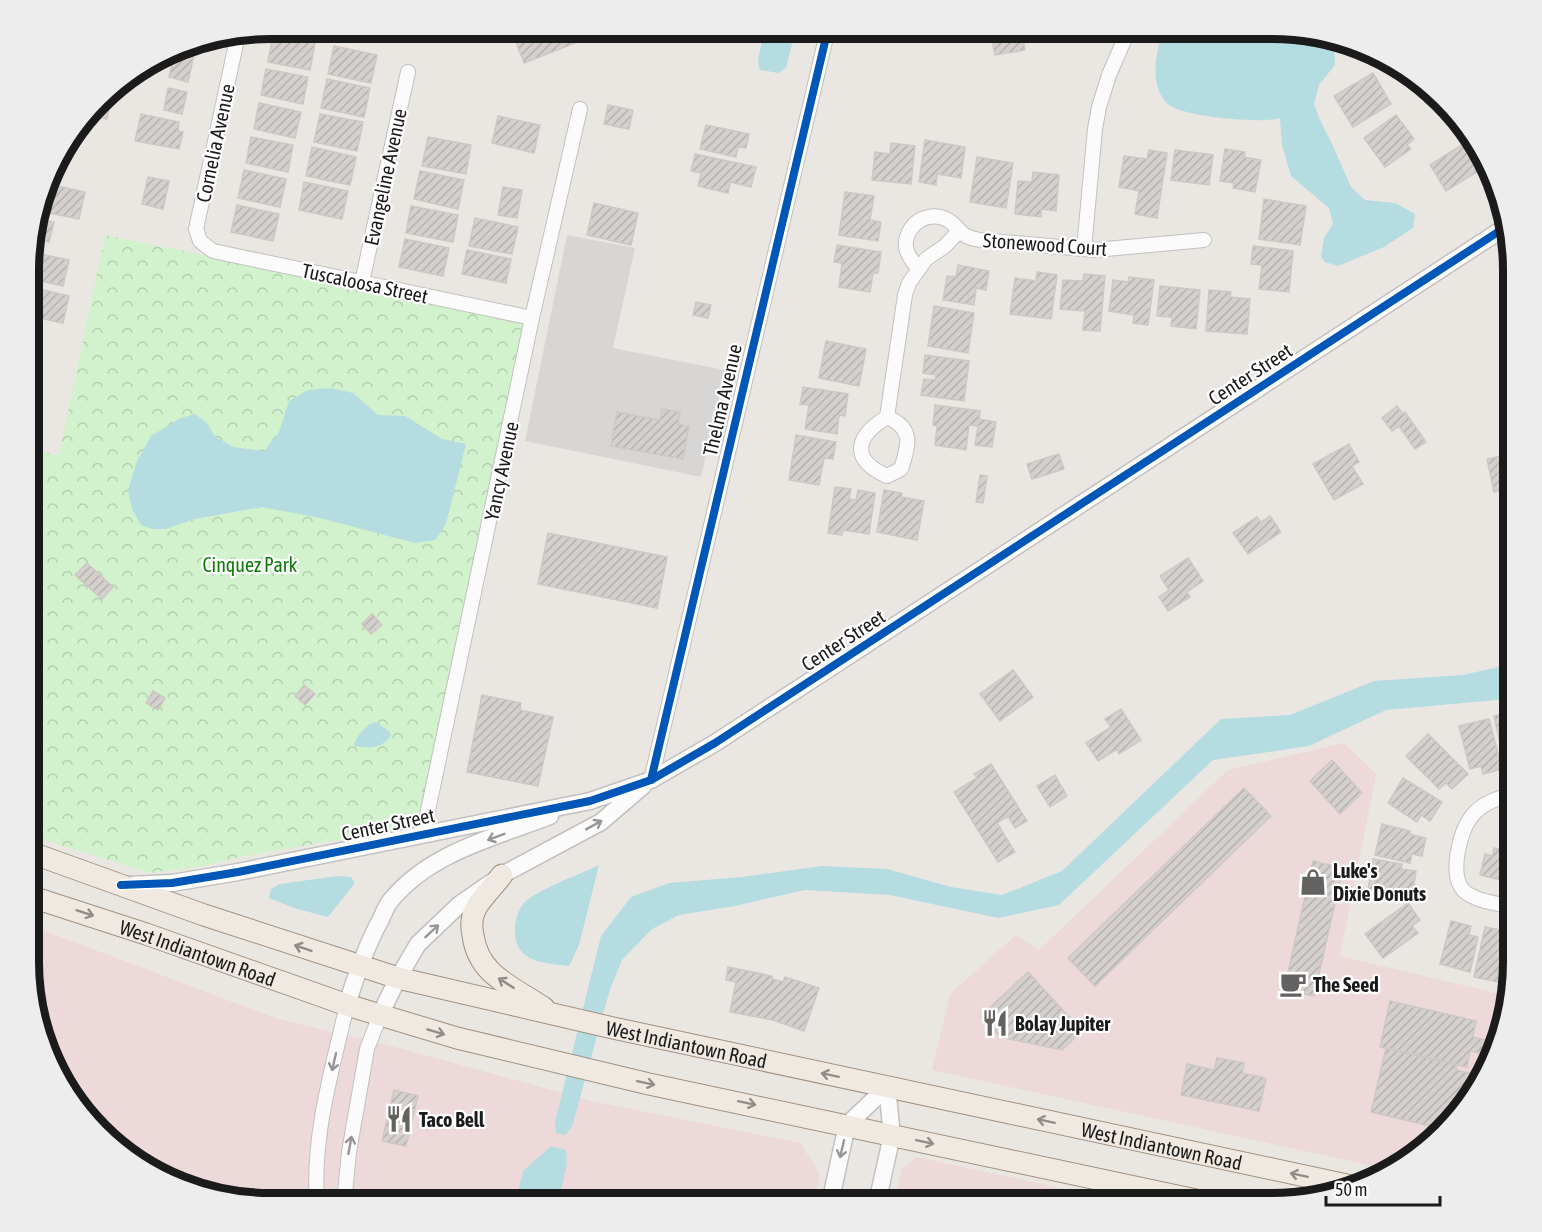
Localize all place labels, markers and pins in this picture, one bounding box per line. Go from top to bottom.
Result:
place label: Luke's Dixie Donuts [1333,859,1426,905]
shop icon: Luke's Dixie Donuts [1298,867,1328,897]
cafe icon: The Seed [1278,969,1308,999]
place label: The Seed [1313,973,1379,996]
restaurant icon: Bolay Jupiter [980,1008,1010,1038]
place label: Bolay Jupiter [1015,1012,1111,1035]
restaurant icon: Taco Bell [384,1104,414,1134]
place label: Taco Bell [419,1108,485,1131]

